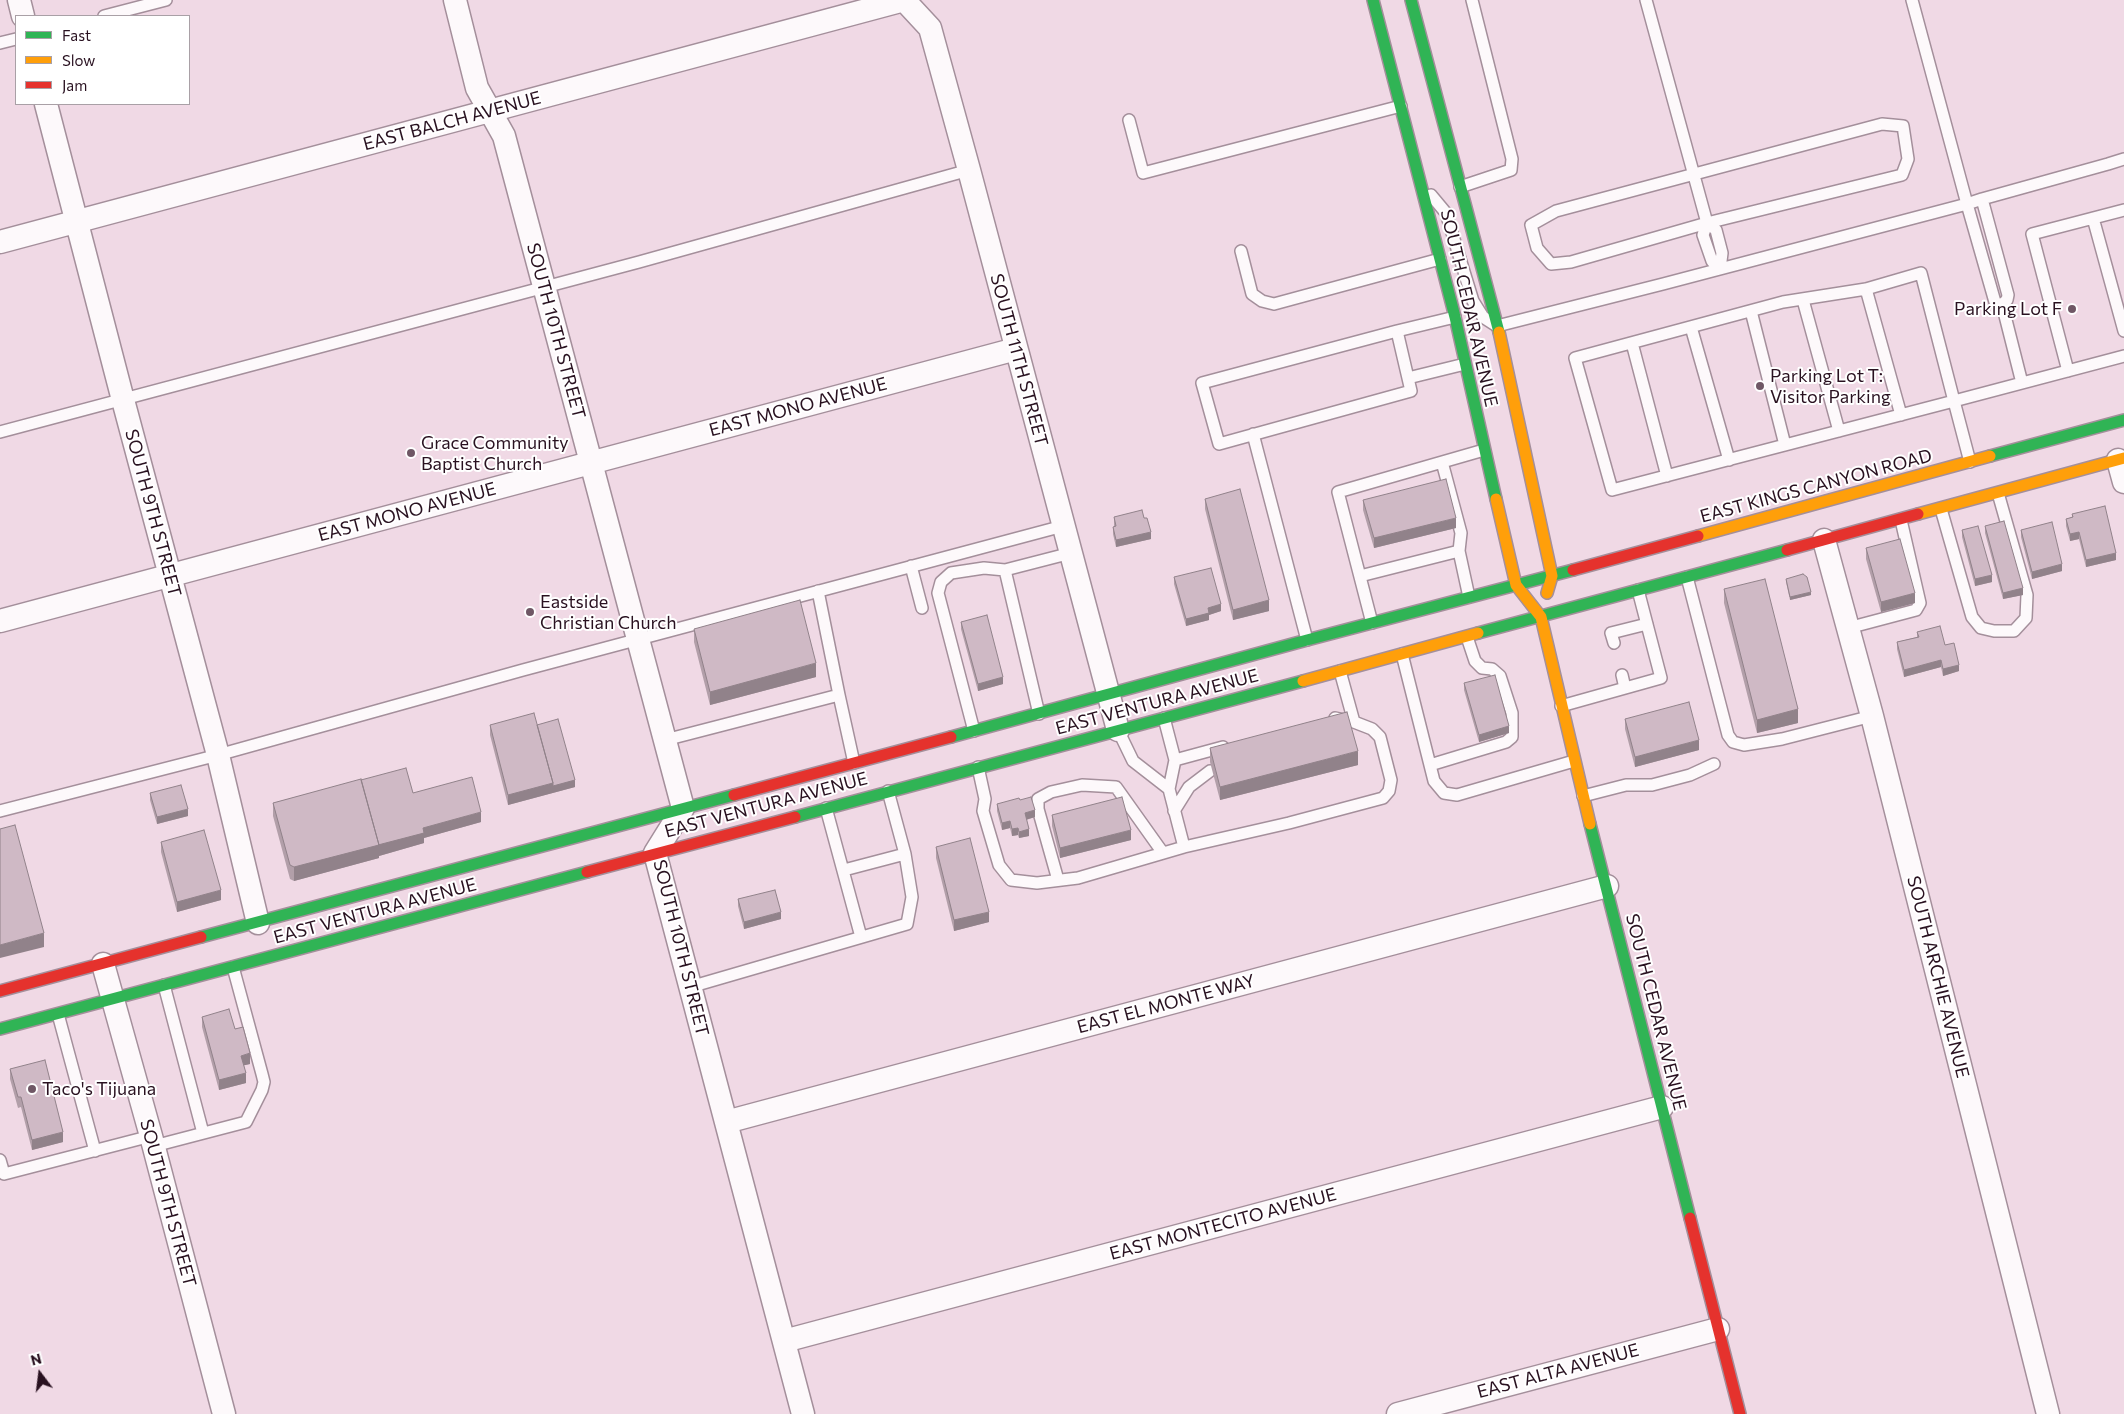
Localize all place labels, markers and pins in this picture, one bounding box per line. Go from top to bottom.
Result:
place label: Parking Lot F [1954,298,2062,320]
marker: Parking Lot F [2066,303,2078,315]
place label: Parking Lot T: Visitor Parking [1770,365,1891,408]
marker: Parking Lot T: Visitor Parking [1754,380,1766,392]
place label: Grace Community Baptist Church [421,432,569,474]
marker: Grace Community Baptist Church [405,447,417,459]
place label: Eastside Christian Church [540,591,677,634]
marker: Eastside Christian Church [524,606,536,618]
place label: Taco's Tijuana [42,1078,156,1100]
marker: Taco's Tijuana [26,1083,38,1095]

